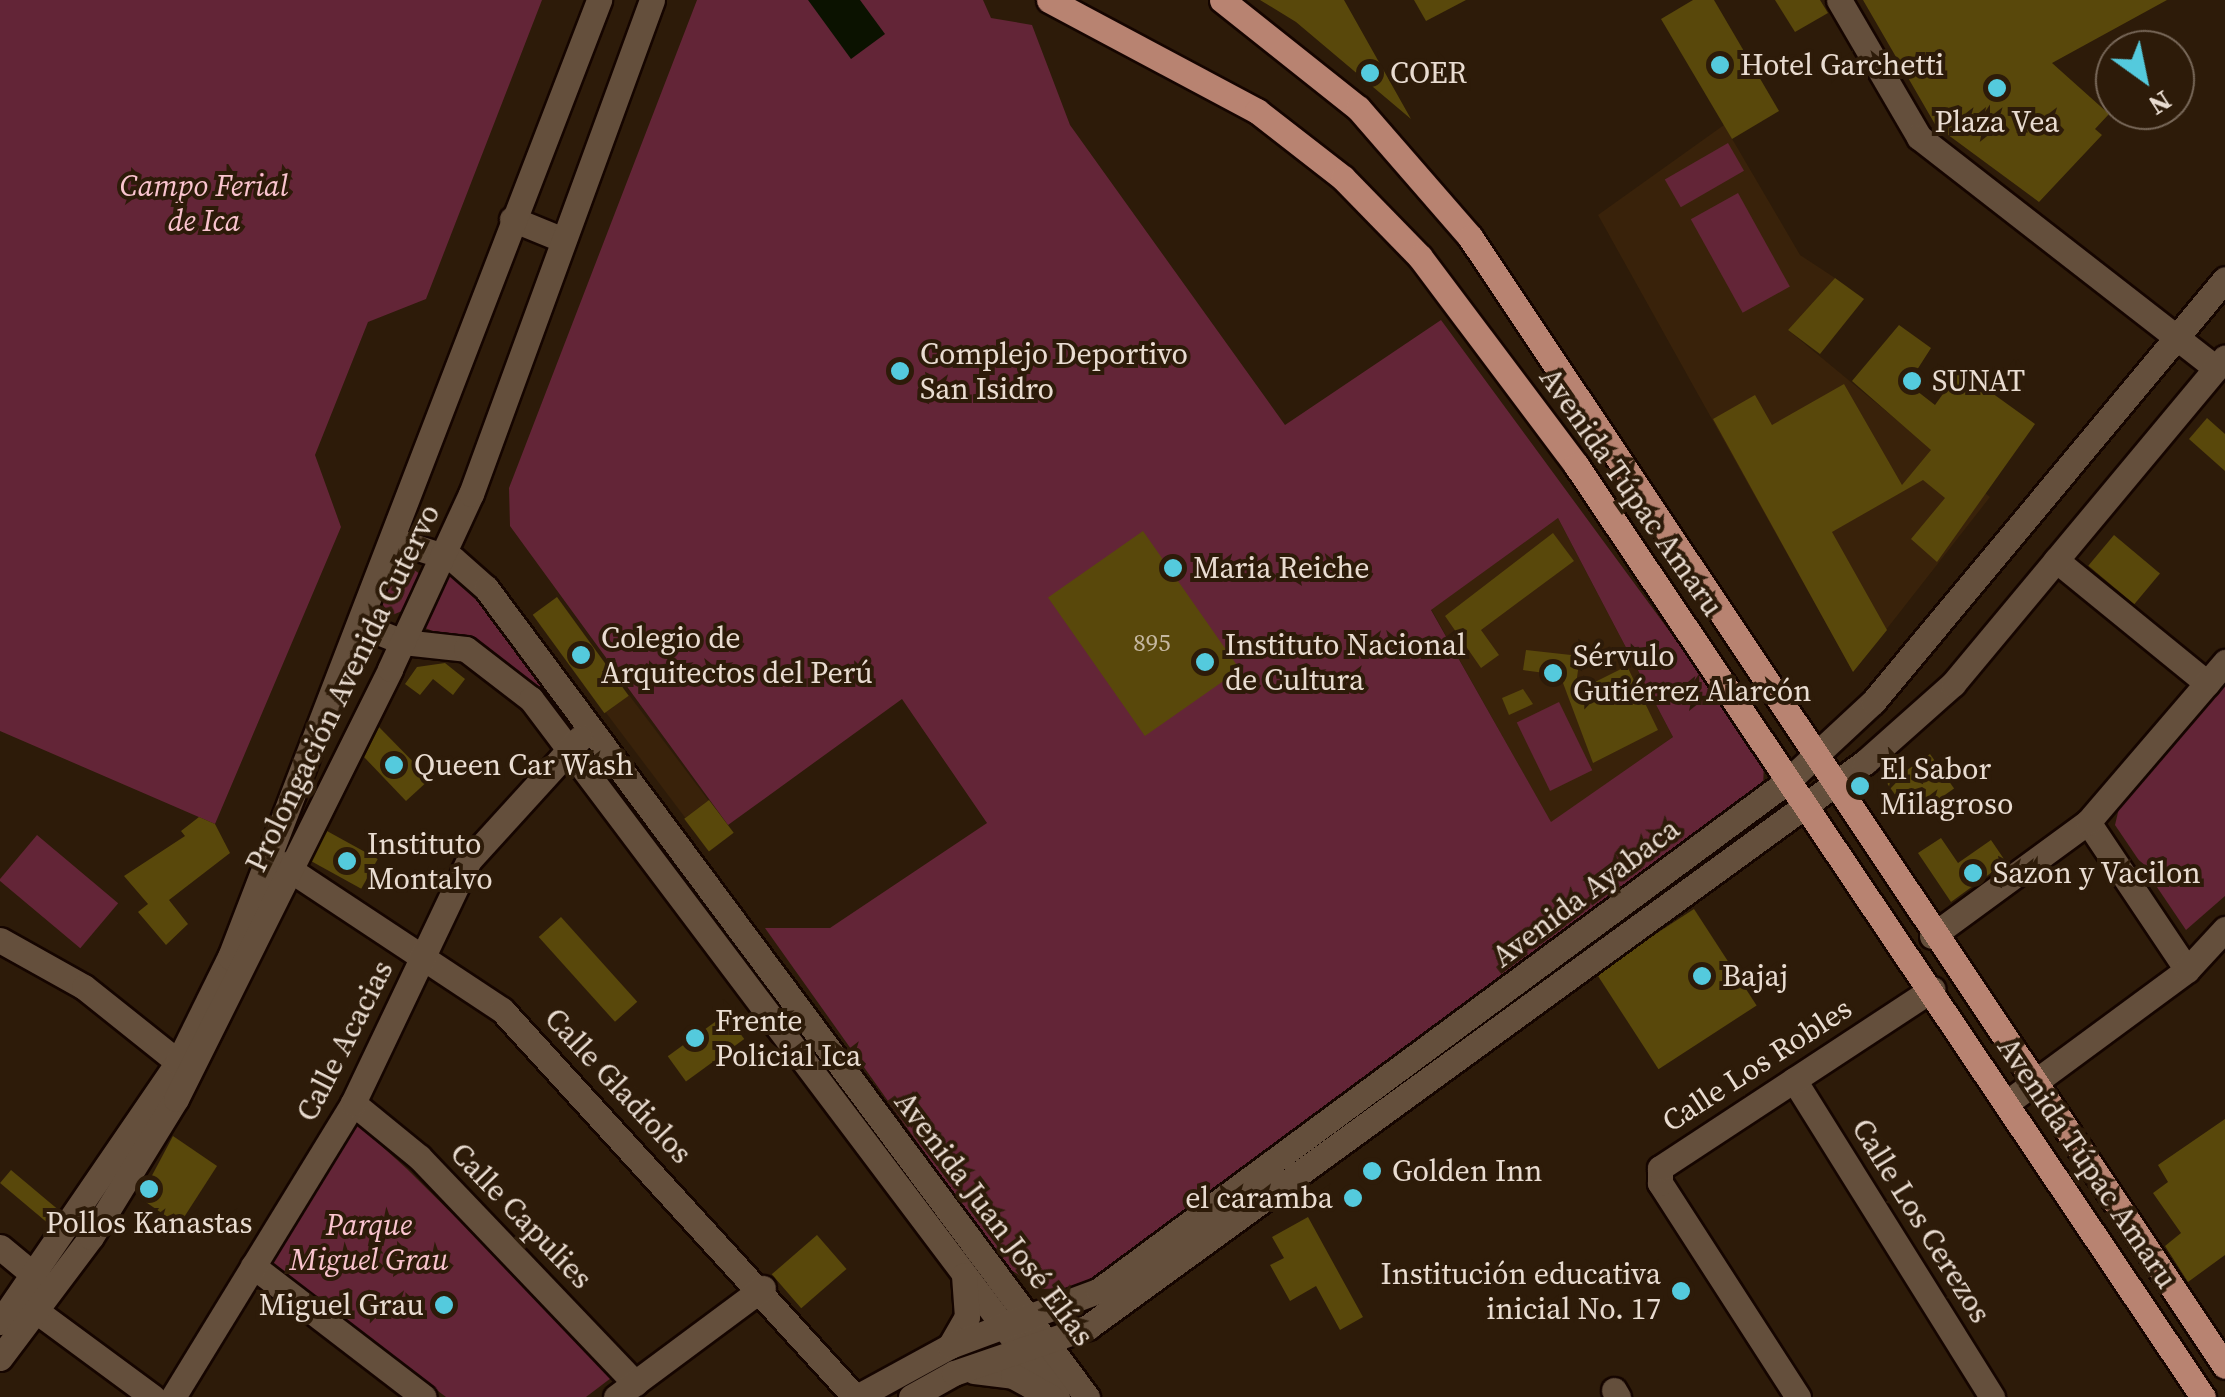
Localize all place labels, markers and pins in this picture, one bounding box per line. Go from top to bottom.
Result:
place label: Hotel Garchetti [1740,47,1944,83]
marker: Hotel Garchetti [1709,54,1731,76]
place label: COER [1390,55,1467,91]
marker: COER [1359,62,1381,84]
marker: Plaza Vea [1986,77,2008,99]
place label: Plaza Vea [1934,104,2060,140]
place label: Complejo Deportivo San Isidro [920,336,1188,406]
marker: Complejo Deportivo San Isidro [889,360,911,382]
place label: SUNAT [1932,363,2025,399]
marker: SUNAT [1901,370,1923,392]
place label: Maria Reiche [1193,550,1370,586]
marker: Maria Reiche [1162,557,1184,579]
place label: Colegio de Arquitectos del Perú [601,620,873,690]
place label: Instituto Nacional de Cultura [1225,627,1466,698]
place label: Sérvulo Gutiérrez Alarcón [1573,638,1811,708]
marker: Colegio de Arquitectos del Perú [570,644,592,666]
marker: Instituto Nacional de Cultura [1194,651,1216,673]
marker: Sérvulo Gutiérrez Alarcón [1542,662,1564,684]
place label: Queen Car Wash [414,747,635,783]
place label: El Sabor Milagroso [1880,751,2013,822]
marker: Queen Car Wash [383,754,405,776]
marker: El Sabor Milagroso [1849,775,1871,797]
place label: Instituto Montalvo [367,826,493,896]
marker: Instituto Montalvo [336,850,358,872]
place label: Sazon y Vacilon [1993,855,2202,891]
marker: Sazon y Vacilon [1962,862,1984,884]
place label: Bajaj [1722,958,1788,994]
marker: Bajaj [1691,965,1713,987]
place label: Frente Policial Ica [715,1003,861,1074]
marker: Frente Policial Ica [684,1027,706,1049]
place label: Golden Inn [1392,1153,1543,1189]
marker: Golden Inn [1361,1160,1383,1182]
marker: Pollos Kanastas [138,1178,160,1200]
place label: el caramba [1185,1180,1333,1216]
marker: el caramba [1342,1187,1364,1209]
place label: Pollos Kanastas [46,1205,252,1241]
place label: Institución educativa inicial No. 17 [1381,1256,1661,1326]
marker: Institución educativa inicial No. 17 [1670,1280,1692,1302]
place label: Miguel Grau [259,1287,424,1323]
marker: Miguel Grau [433,1294,455,1316]

